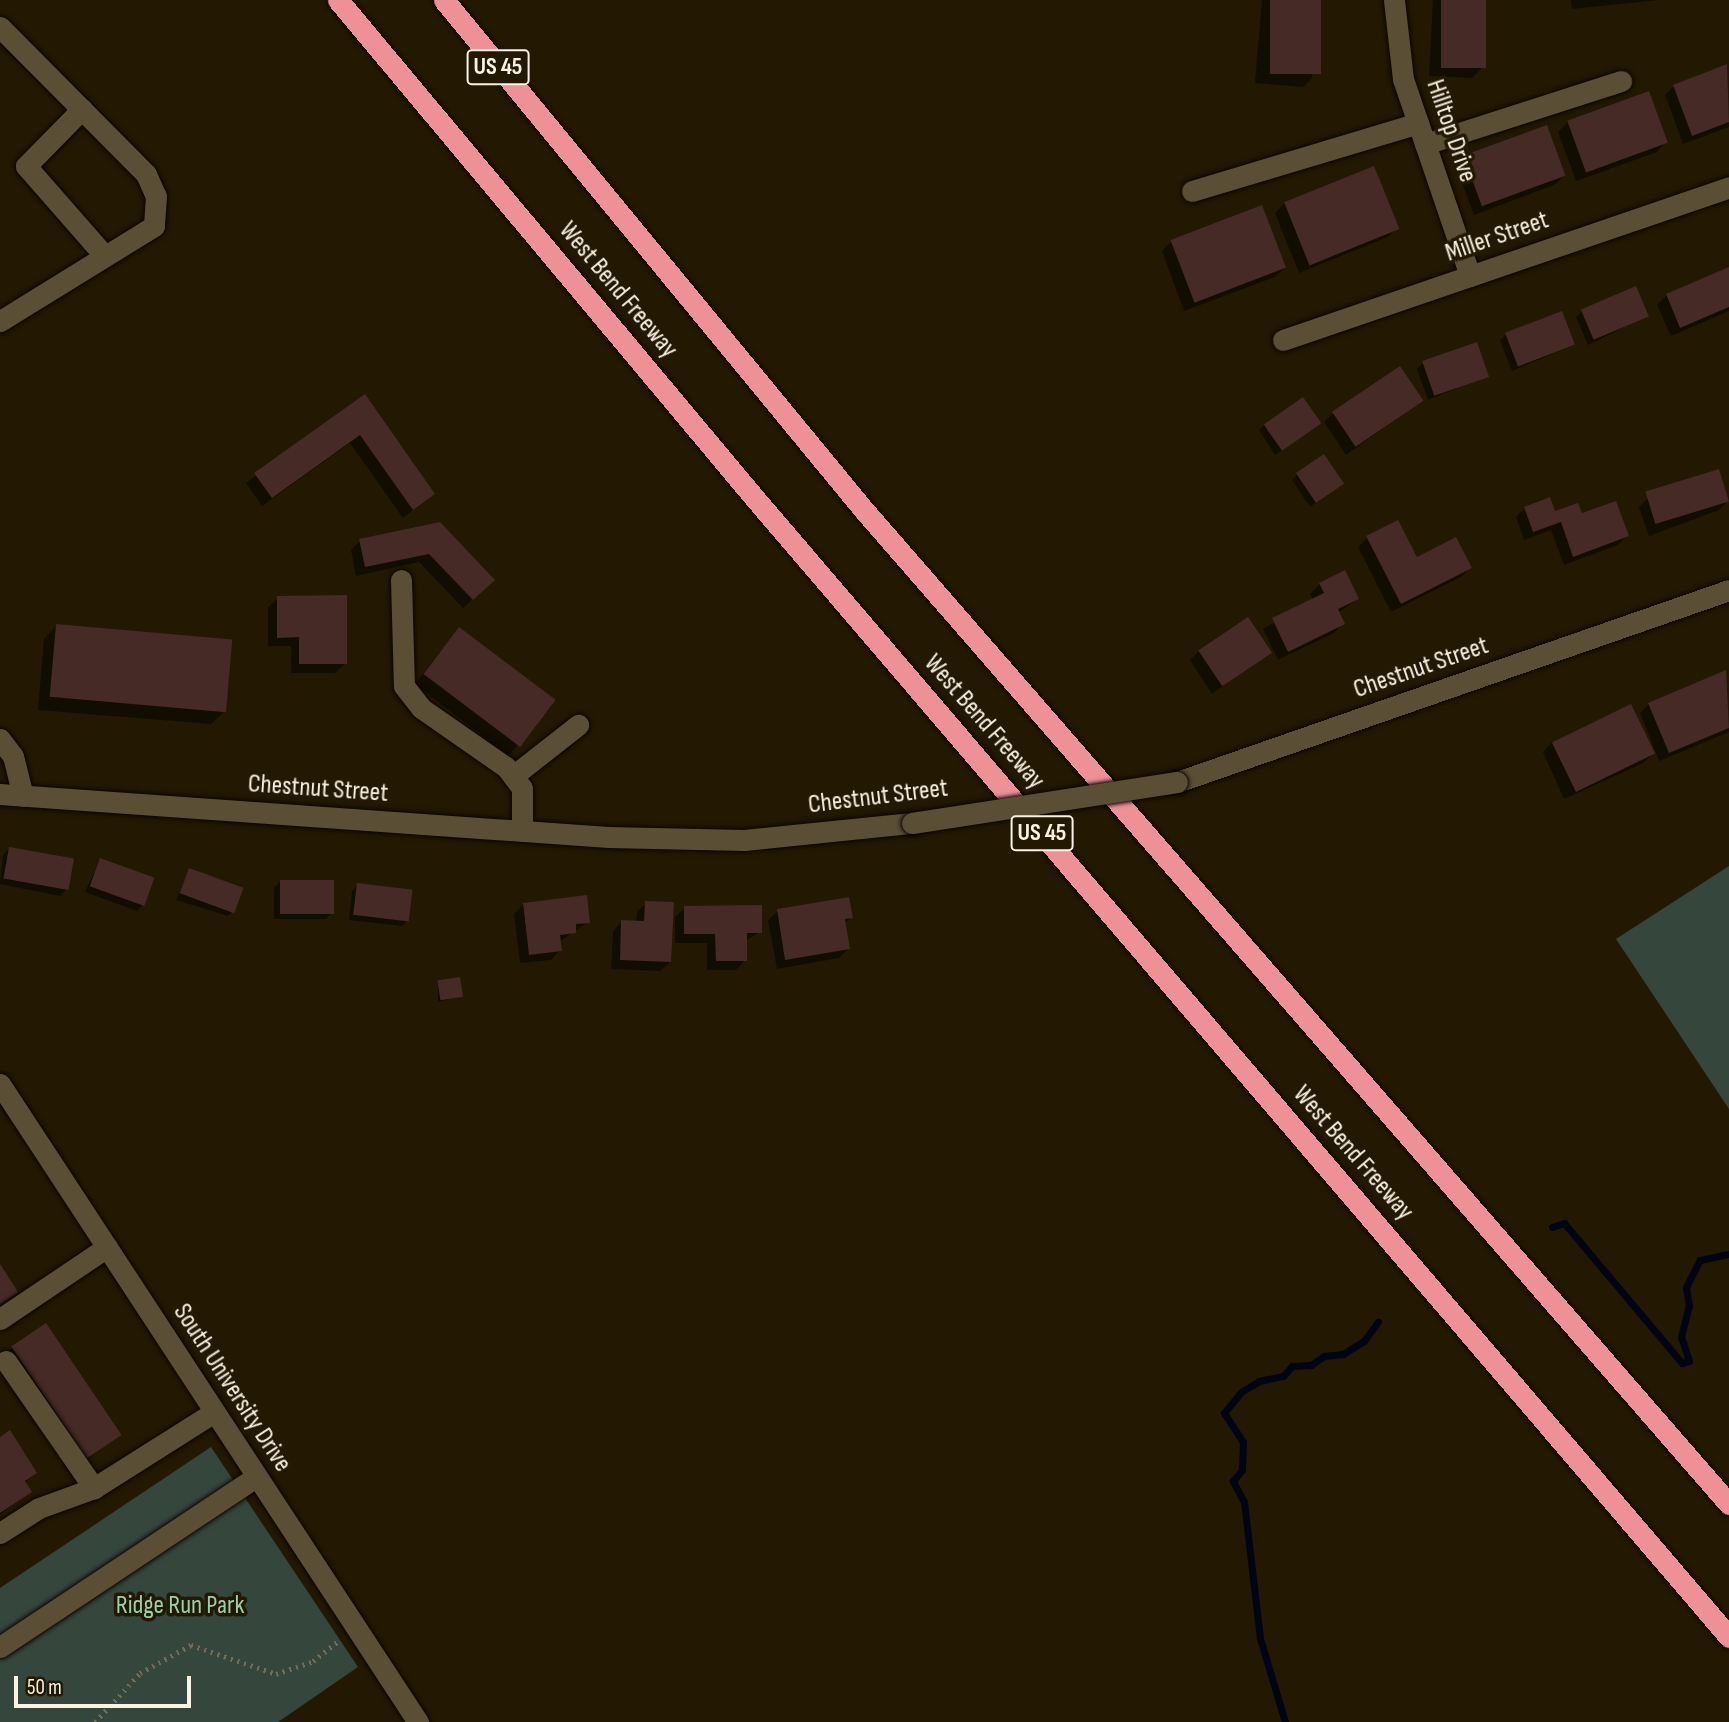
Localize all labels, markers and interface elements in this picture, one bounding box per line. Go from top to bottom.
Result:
road number: US 45 [466,46,530,88]
street label: Hilltop Drive [1419,76,1483,186]
street label: Miller Street [1441,205,1553,269]
street label: West Bend Freeway [552,216,684,364]
street label: Chestnut Street [1350,630,1492,706]
street label: West Bend Freeway [917,648,1051,796]
street label: Chestnut Street [247,769,389,809]
street label: Chestnut Street [806,773,950,821]
road number: US 45 [1010,812,1074,854]
street label: West Bend Freeway [1286,1079,1420,1227]
street label: South University Drive [166,1298,298,1478]
park label: Ridge Run Park [116,1590,244,1622]
scale bar [18,1662,194,1706]
text: 50 m [27,1675,62,1700]

